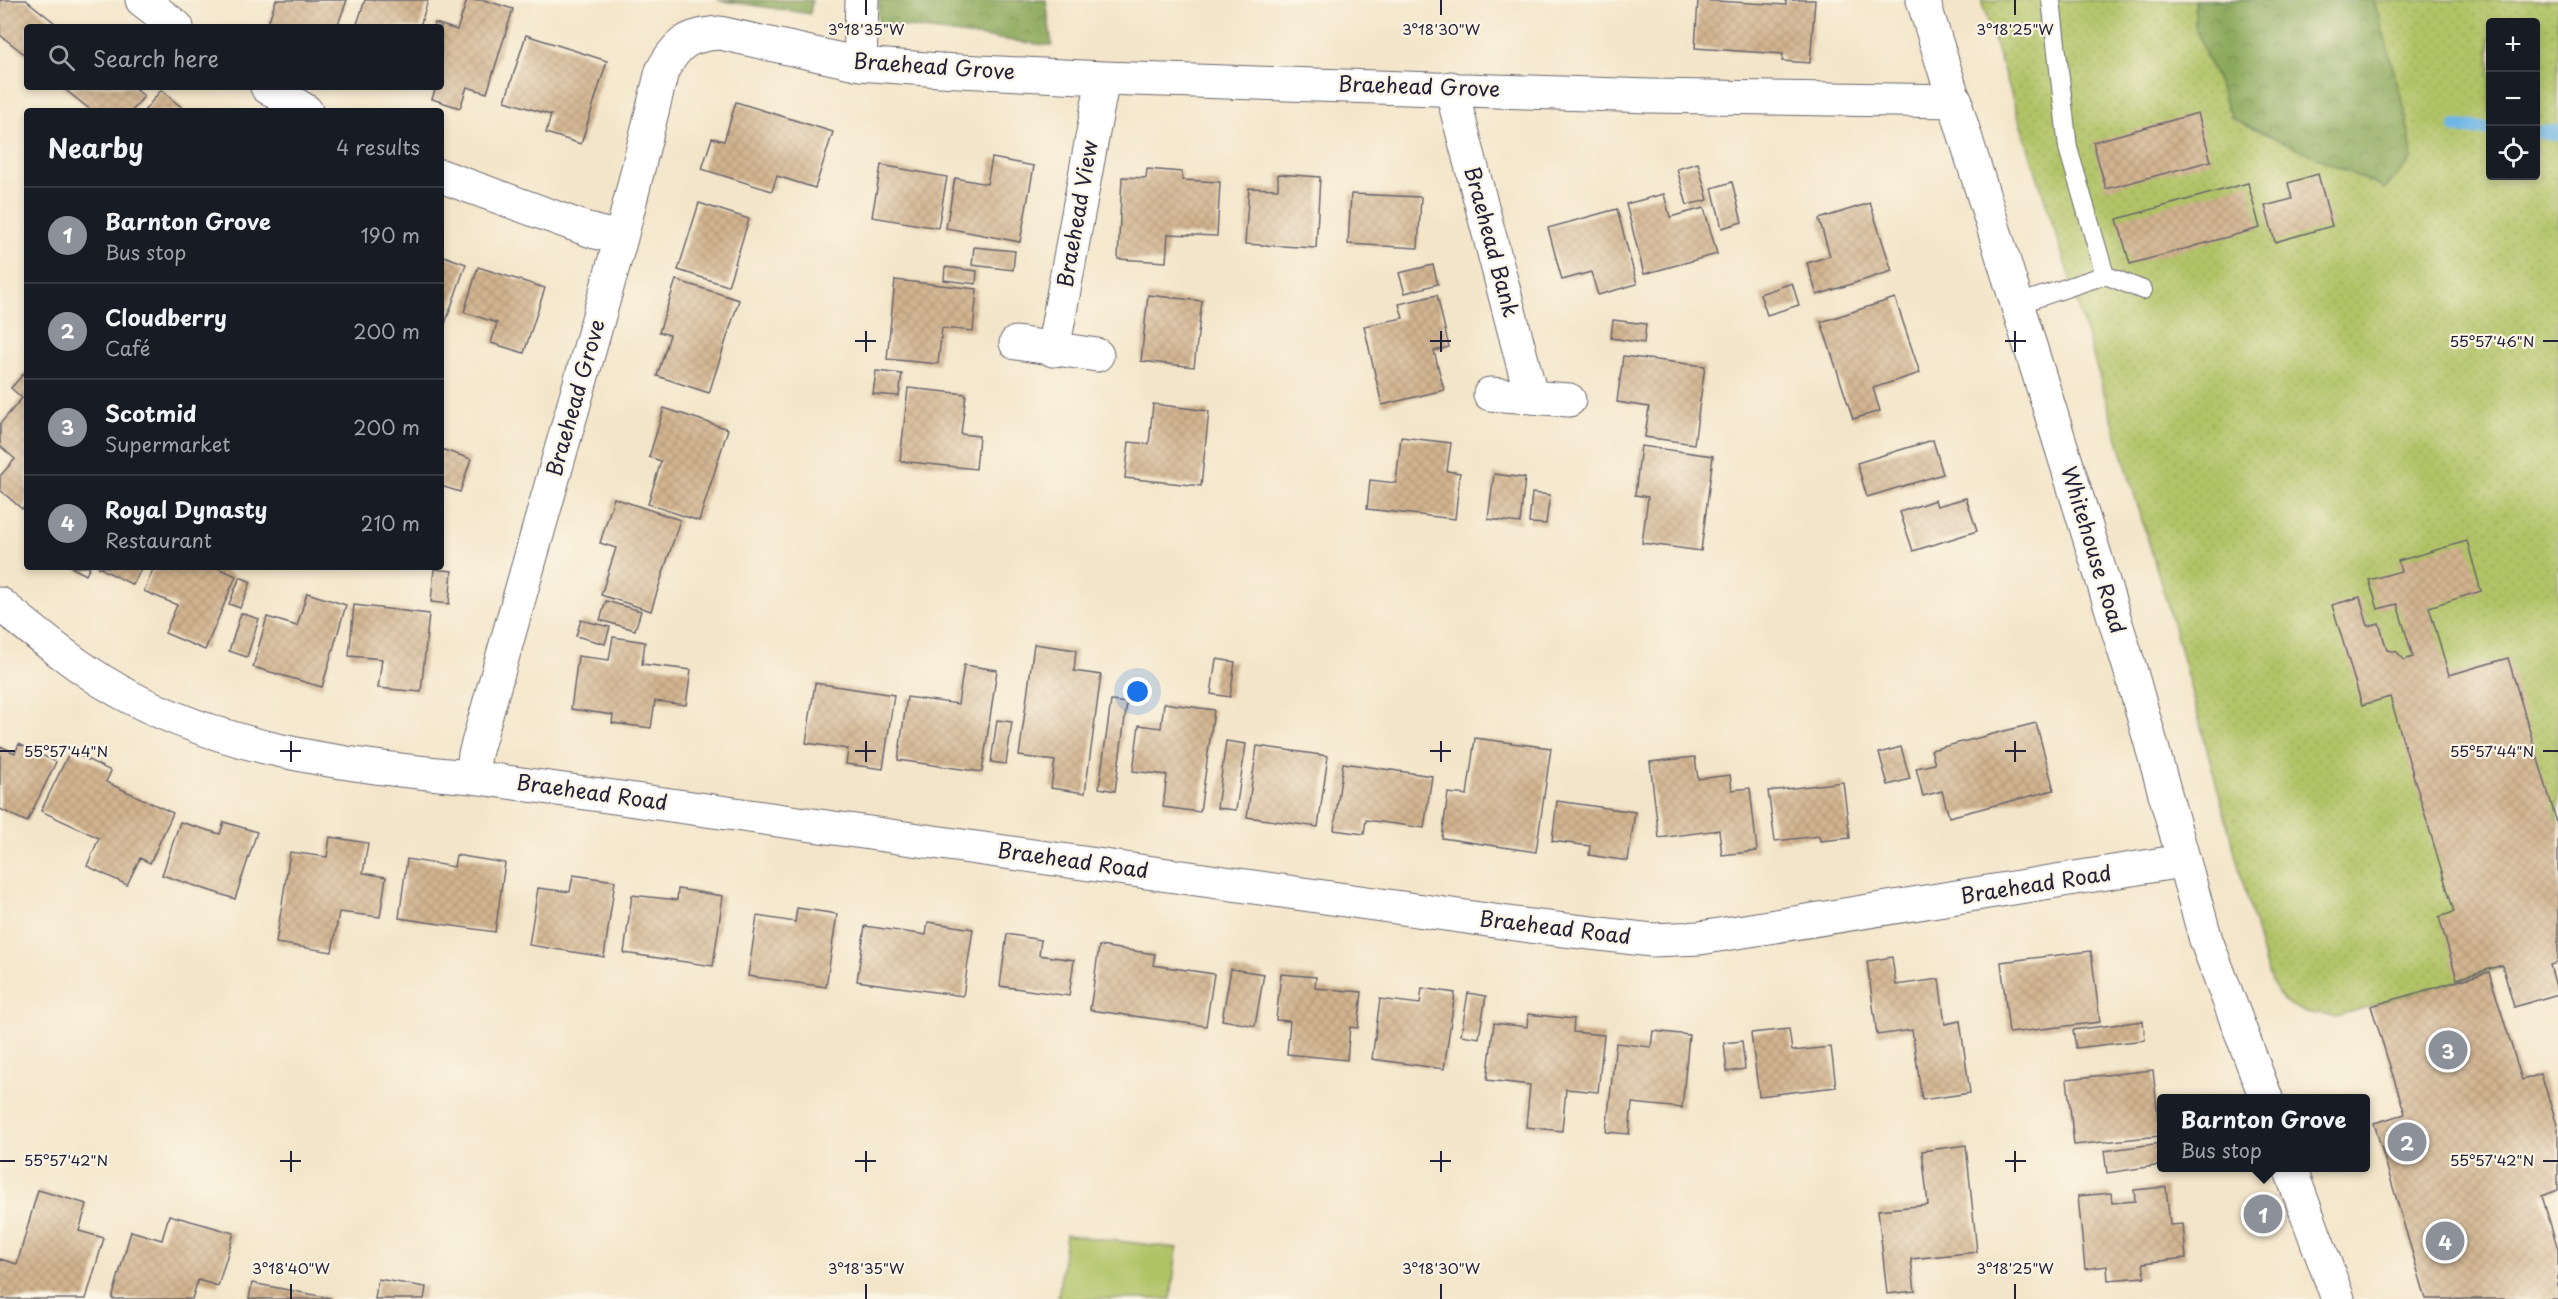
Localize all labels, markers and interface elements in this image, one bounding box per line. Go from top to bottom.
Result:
text: 3°18'35"W [828,17,905,40]
text: 3°18'30"W [1402,17,1481,40]
text: 3°18'25"W [1976,17,2054,40]
map controls [2486,18,2540,180]
button: + [2486,18,2540,72]
search box [24,24,444,90]
icon: search [45,41,78,74]
text: Search here [93,41,219,74]
street label: Braehead Grove [852,43,1016,87]
street label: Braehead Grove [1337,66,1501,104]
button: − [2486,72,2540,126]
button: locate [2486,126,2540,180]
text: Nearby [48,128,143,167]
text: 4 results [336,132,420,162]
street label: Braehead View [1047,138,1105,290]
street label: Braehead Bank [1457,163,1528,321]
text: Barnton Grove [105,204,271,237]
text: 1 [63,220,72,250]
text: 190 m [361,220,420,250]
text: Bus stop [105,237,186,267]
text: Cloudberry [105,300,227,333]
street label: Braehead Grove [536,315,612,480]
text: 2 [60,316,75,346]
text: 200 m [353,316,420,346]
text: 55°57'46"N [2450,329,2535,352]
text: Café [105,333,150,363]
text: Scotmid [105,396,197,429]
text: 3 [61,412,74,442]
text: 200 m [353,412,420,442]
text: Supermarket [105,429,231,459]
street label: Whitehouse Road [2054,462,2136,637]
text: Royal Dynasty [105,492,267,525]
text: 4 [61,508,74,538]
text: 210 m [361,508,420,538]
text: Restaurant [105,525,212,555]
your location [1123,677,1152,706]
text: 55°57'44"N [24,739,108,762]
text: 55°57'44"N [2450,739,2534,762]
street label: Braehead Road [515,765,670,817]
street label: Braehead Road [996,833,1151,885]
street label: Braehead Road [1958,855,2113,911]
street label: Braehead Road [1478,901,1633,951]
pin: 3 [2428,1028,2468,1072]
popup [2157,1094,2370,1172]
text: Barnton Grove [2181,1102,2346,1135]
pin: 2 [2388,1120,2426,1164]
text: Bus stop [2181,1135,2262,1165]
text: 55°57'42"N [24,1148,108,1171]
text: 55°57'42"N [2450,1148,2534,1171]
pin: 1 [2244,1192,2282,1236]
pin: 4 [2426,1218,2464,1264]
text: 3°18'40"W [252,1256,331,1279]
text: 3°18'35"W [828,1256,905,1279]
text: 3°18'30"W [1402,1256,1481,1279]
text: 3°18'25"W [1976,1256,2054,1279]

